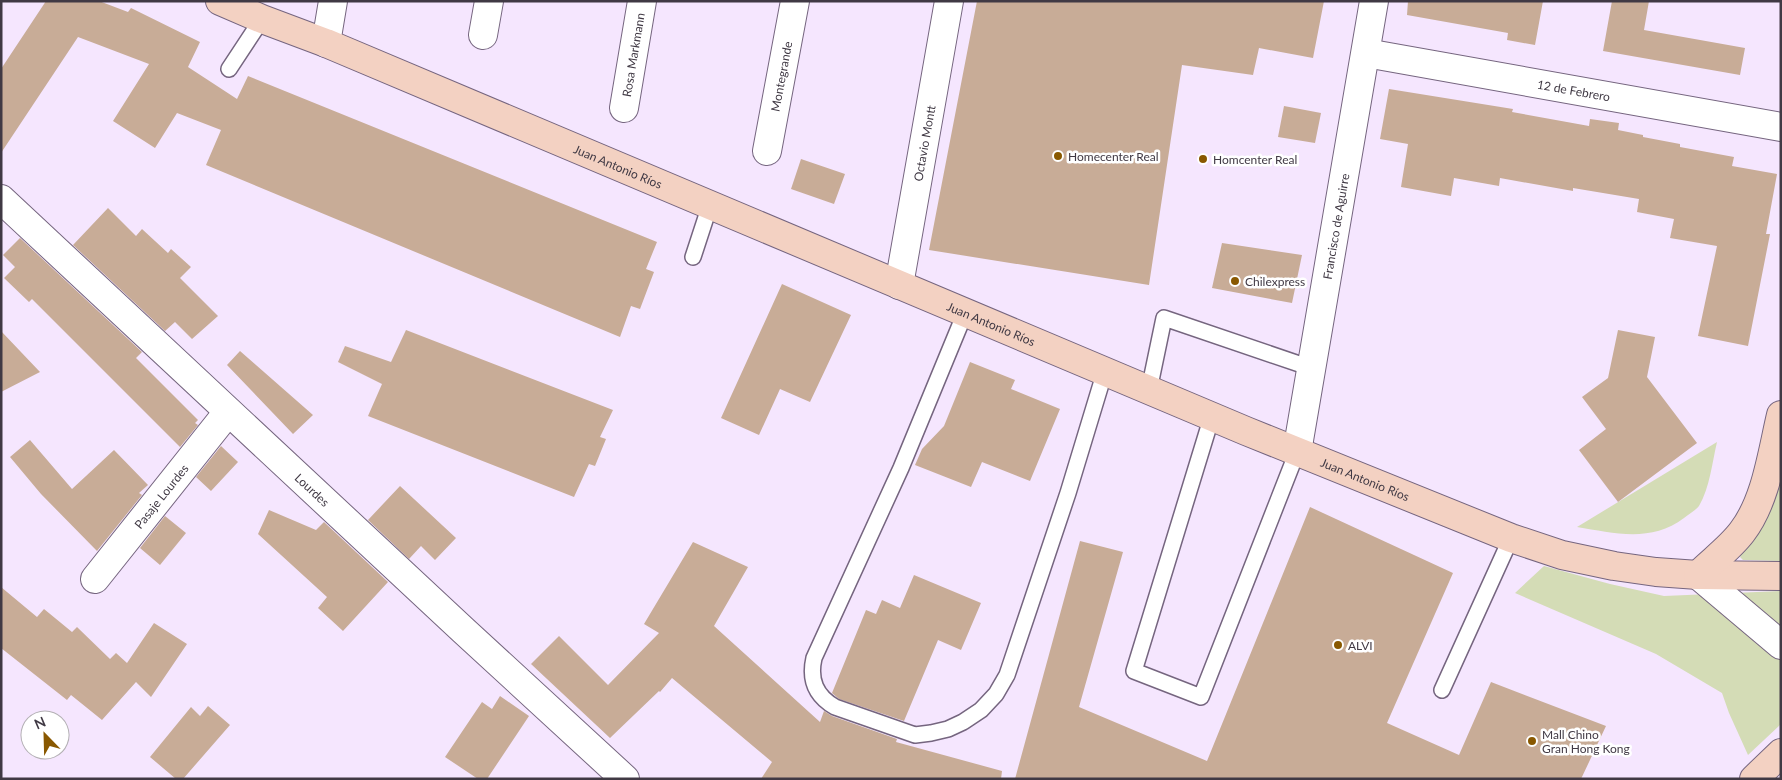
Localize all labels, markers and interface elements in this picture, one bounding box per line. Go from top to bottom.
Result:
street label: Rosa Markmann [619,12,647,98]
street label: Montegrande [767,40,795,113]
street label: 12 de Febrero [1536,76,1612,104]
street label: Octavio Montt [910,103,938,182]
street label: Juan Antonio Ríos [572,141,665,191]
place label: Homecenter Real [1068,149,1159,164]
marker: Homecenter Real [1052,150,1064,162]
place label: Homcenter Real [1213,152,1297,167]
marker: Homcenter Real [1197,153,1209,165]
street label: Francisco de Aguirre [1319,172,1352,280]
place label: Chilexpress [1245,274,1305,289]
marker: Chilexpress [1229,275,1241,287]
street label: Juan Antonio Ríos [945,298,1038,349]
street label: Juan Antonio Ríos [1318,454,1412,504]
street label: Pasaje Lourdes [131,461,191,531]
street label: Lourdes [292,470,333,509]
place label: ALVI [1348,638,1373,653]
marker: ALVI [1332,639,1344,651]
north arrow [20,710,70,760]
text: N [31,713,48,733]
place label: Mall Chino Gran Hong Kong [1542,727,1630,756]
marker: Mall Chino Gran Hong Kong [1526,735,1538,747]

